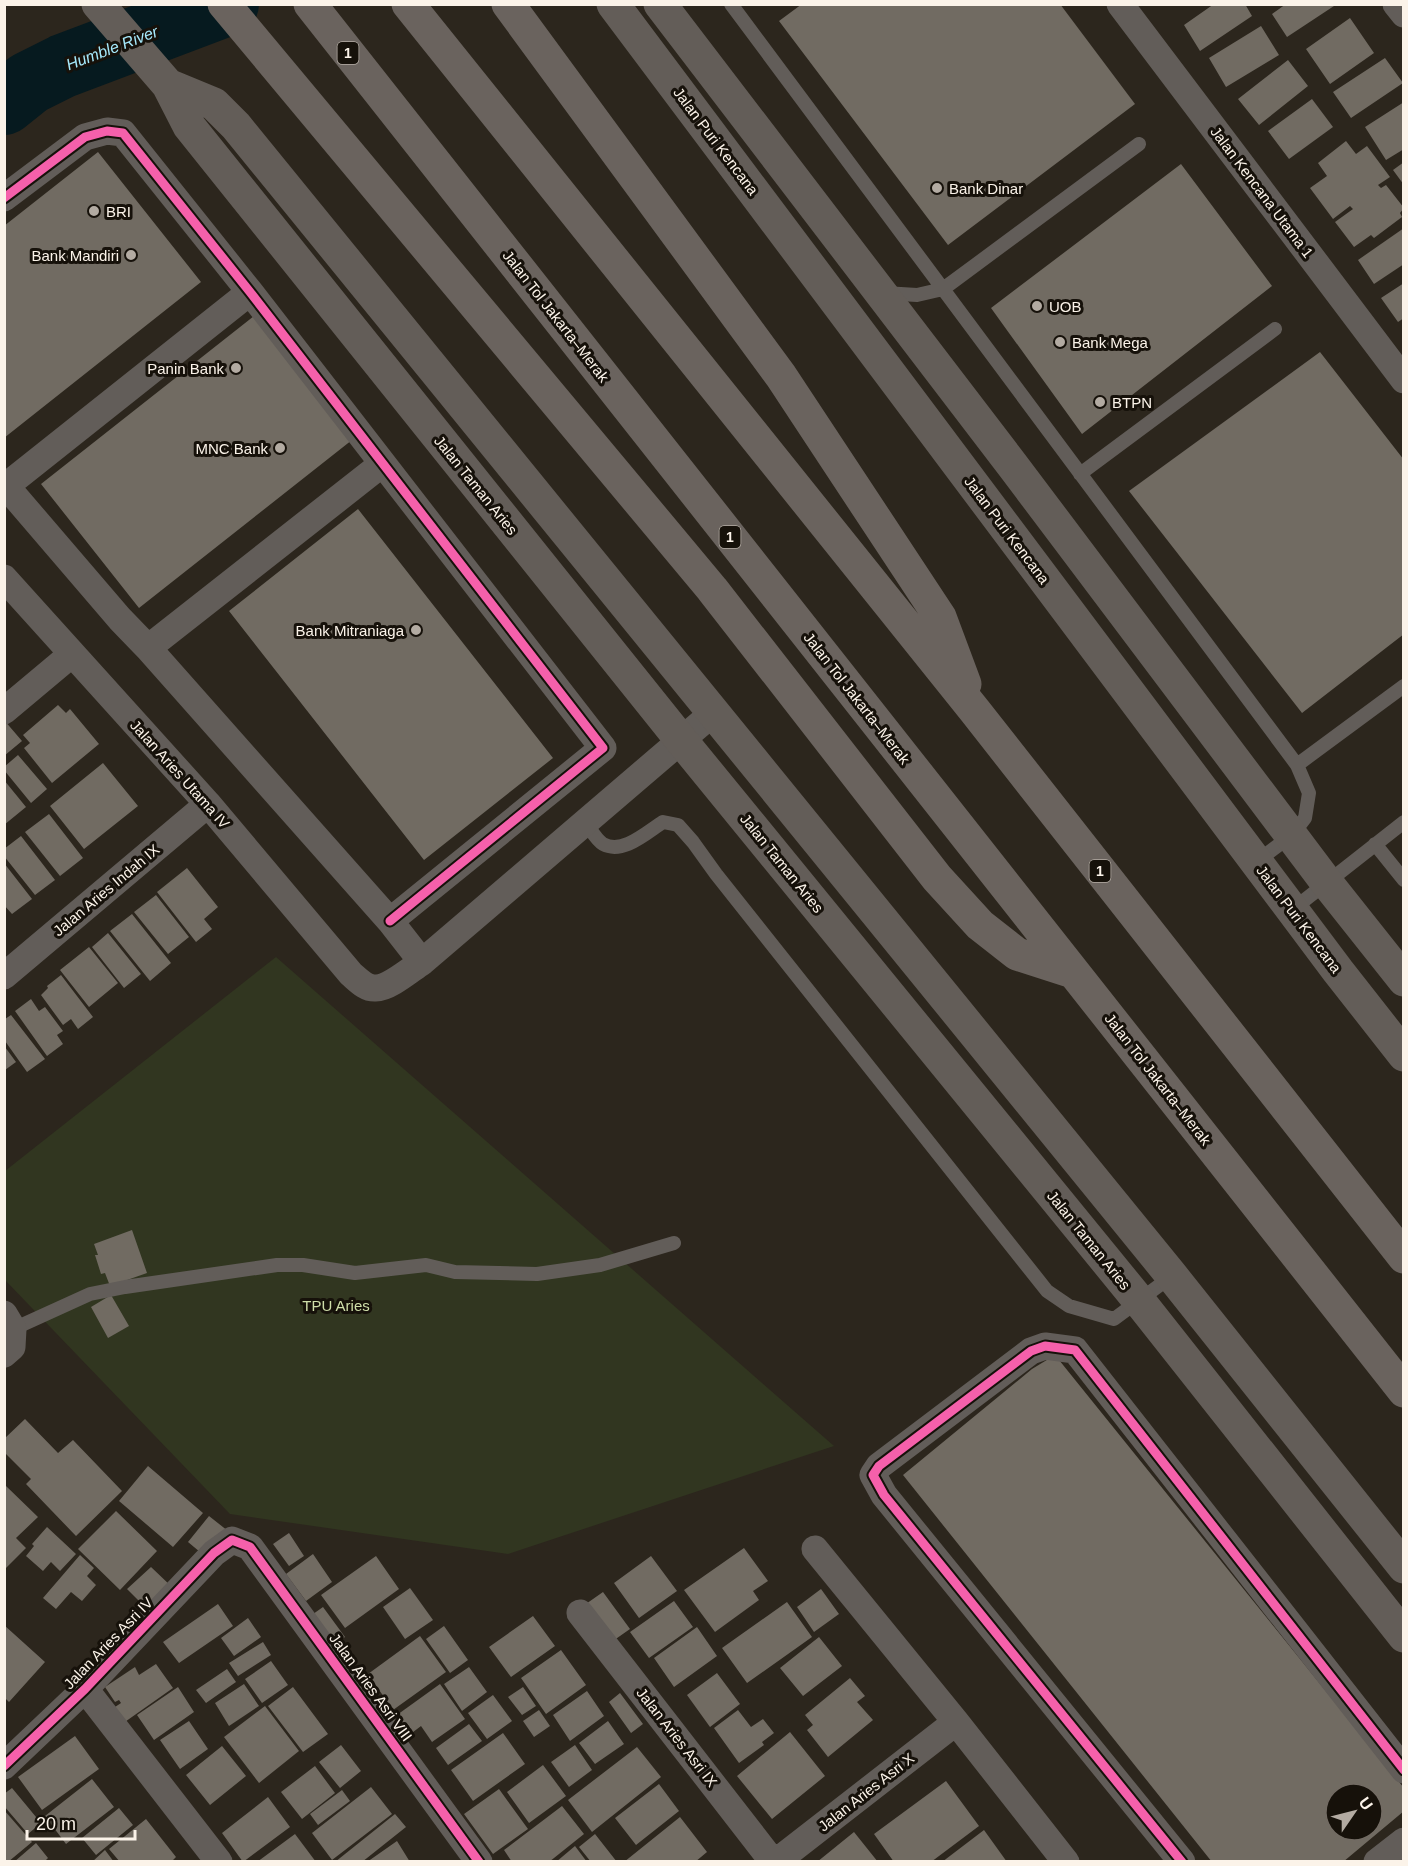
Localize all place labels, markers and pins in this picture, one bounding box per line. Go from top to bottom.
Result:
place label: Bank Dinar [949,180,1023,197]
marker: Bank Dinar [930,181,944,195]
place label: BRI [106,203,131,220]
marker: BRI [87,204,101,218]
place label: Bank Mandiri [31,247,119,264]
marker: Bank Mandiri [124,248,138,262]
place label: UOB [1049,298,1082,315]
marker: UOB [1030,299,1044,313]
place label: Bank Mega [1072,334,1149,351]
marker: Bank Mega [1053,335,1067,349]
place label: Panin Bank [147,360,224,377]
marker: Panin Bank [229,361,243,375]
place label: BTPN [1112,394,1152,411]
marker: BTPN [1093,395,1107,409]
place label: MNC Bank [195,440,268,457]
marker: MNC Bank [273,441,287,455]
place label: Bank Mitraniaga [296,622,405,639]
marker: Bank Mitraniaga [409,623,423,637]

